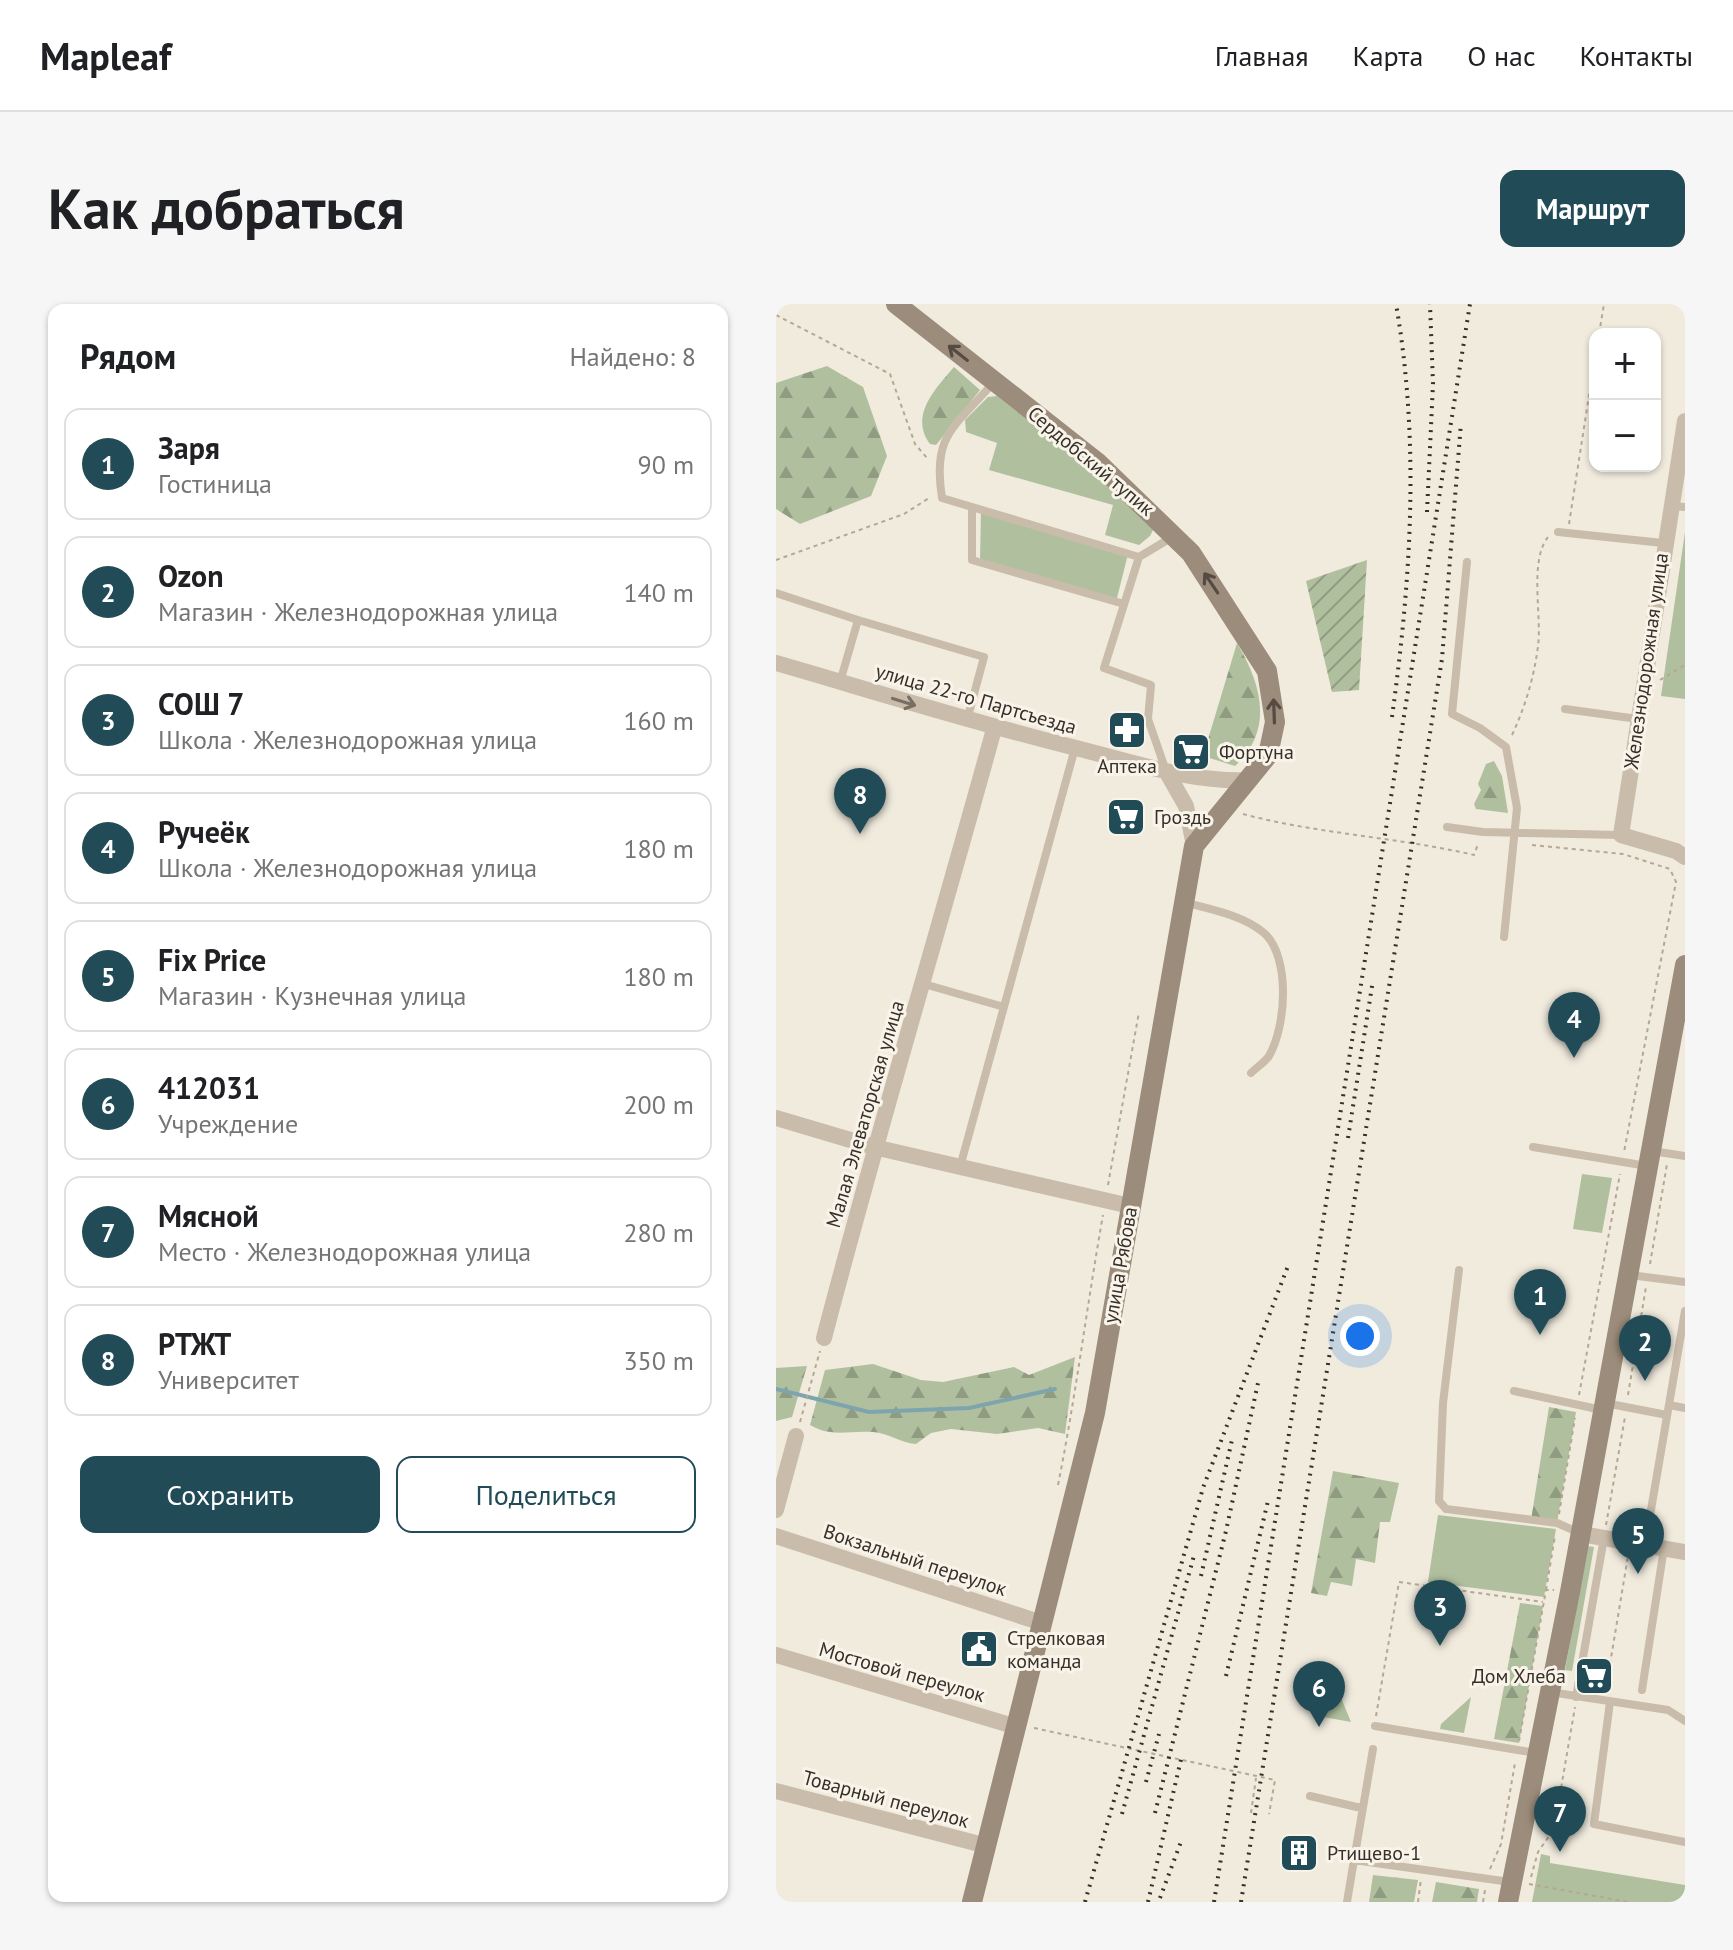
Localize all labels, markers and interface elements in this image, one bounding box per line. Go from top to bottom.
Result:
text: Mapleaf [40,31,171,80]
text: Главная [1215,37,1309,74]
text: Карта [1353,37,1423,74]
text: О нас [1467,37,1536,74]
text: Контакты [1580,37,1693,74]
button: Маршрут [1500,170,1685,247]
text: Как добраться [48,172,405,244]
map controls [1589,328,1661,472]
button: + [1589,328,1661,400]
text: Рядом [80,334,176,378]
text: Найдено: 8 [569,340,696,373]
one-way arrow [948,344,969,362]
street label: Сердобский тупик [1022,400,1160,522]
button: − [1589,400,1661,472]
text: Заря [158,428,220,467]
text: 1 [101,448,115,481]
text: 90 m [638,448,694,481]
text: Гостиница [158,467,272,500]
street label: Железнодорожная улица [1618,551,1674,772]
text: Ozon [158,556,224,595]
one-way arrow [1203,572,1219,595]
text: 2 [101,576,115,609]
text: 140 m [623,576,694,609]
text: Магазин · Железнодорожная улица [158,595,558,628]
street label: улица 22-го Партсъезда [873,658,1079,740]
text: СОШ 7 [158,684,244,723]
one-way arrow [892,695,917,710]
one-way arrow [1266,698,1282,725]
text: 3 [101,704,115,737]
text: 160 m [623,704,694,737]
pharmacy icon: Аптека [1106,709,1148,751]
text: Школа · Железнодорожная улица [158,723,537,756]
supermarket icon: Фортуна [1170,731,1212,773]
place label: Фортуна [1219,739,1294,765]
place label: Аптека [1097,753,1157,779]
pin: 8 [834,768,886,834]
supermarket icon: Гроздь [1105,796,1147,838]
place label: Гроздь [1154,804,1211,830]
text: Ручеёк [158,812,250,851]
text: 4 [101,832,115,865]
text: 180 m [623,832,694,865]
text: Школа · Железнодорожная улица [158,851,537,884]
text: Fix Price [158,940,266,979]
text: 5 [101,960,115,993]
text: 180 m [623,960,694,993]
text: Магазин · Кузнечная улица [158,979,466,1012]
pin: 4 [1548,992,1600,1058]
street label: Малая Элеваторская улица [820,997,910,1231]
text: 412031 [158,1068,260,1107]
text: 6 [101,1088,115,1121]
text: 200 m [623,1088,694,1121]
text: Учреждение [158,1107,298,1140]
text: Мясной [158,1196,259,1235]
street label: улица Рябова [1097,1205,1143,1325]
text: 7 [101,1216,115,1249]
text: 280 m [623,1216,694,1249]
text: Место · Железнодорожная улица [158,1235,531,1268]
pin: 1 [1514,1269,1566,1335]
pin: 2 [1619,1315,1671,1381]
your location [1340,1316,1380,1356]
text: РТЖТ [158,1324,231,1363]
text: 8 [101,1344,115,1377]
text: 350 m [623,1344,694,1377]
text: Университет [158,1363,299,1396]
button: Сохранить [80,1456,380,1533]
button: Поделиться [396,1456,696,1533]
pin: 5 [1612,1508,1664,1574]
street label: Вокзальный переулок [820,1518,1010,1602]
pin: 3 [1414,1580,1466,1646]
place label: Стрелковая команда [1007,1625,1105,1674]
public building icon: Стрелковая команда [958,1628,1000,1670]
street label: Мостовой переулок [816,1636,988,1708]
supermarket icon: Дом Хлеба [1573,1655,1615,1697]
pin: 6 [1293,1661,1345,1727]
place label: Дом Хлеба [1472,1663,1566,1689]
street label: Товарный переулок [800,1764,972,1834]
pin: 7 [1534,1786,1586,1852]
building icon: Ртищево-1 [1278,1832,1320,1874]
place label: Ртищево-1 [1327,1840,1421,1866]

